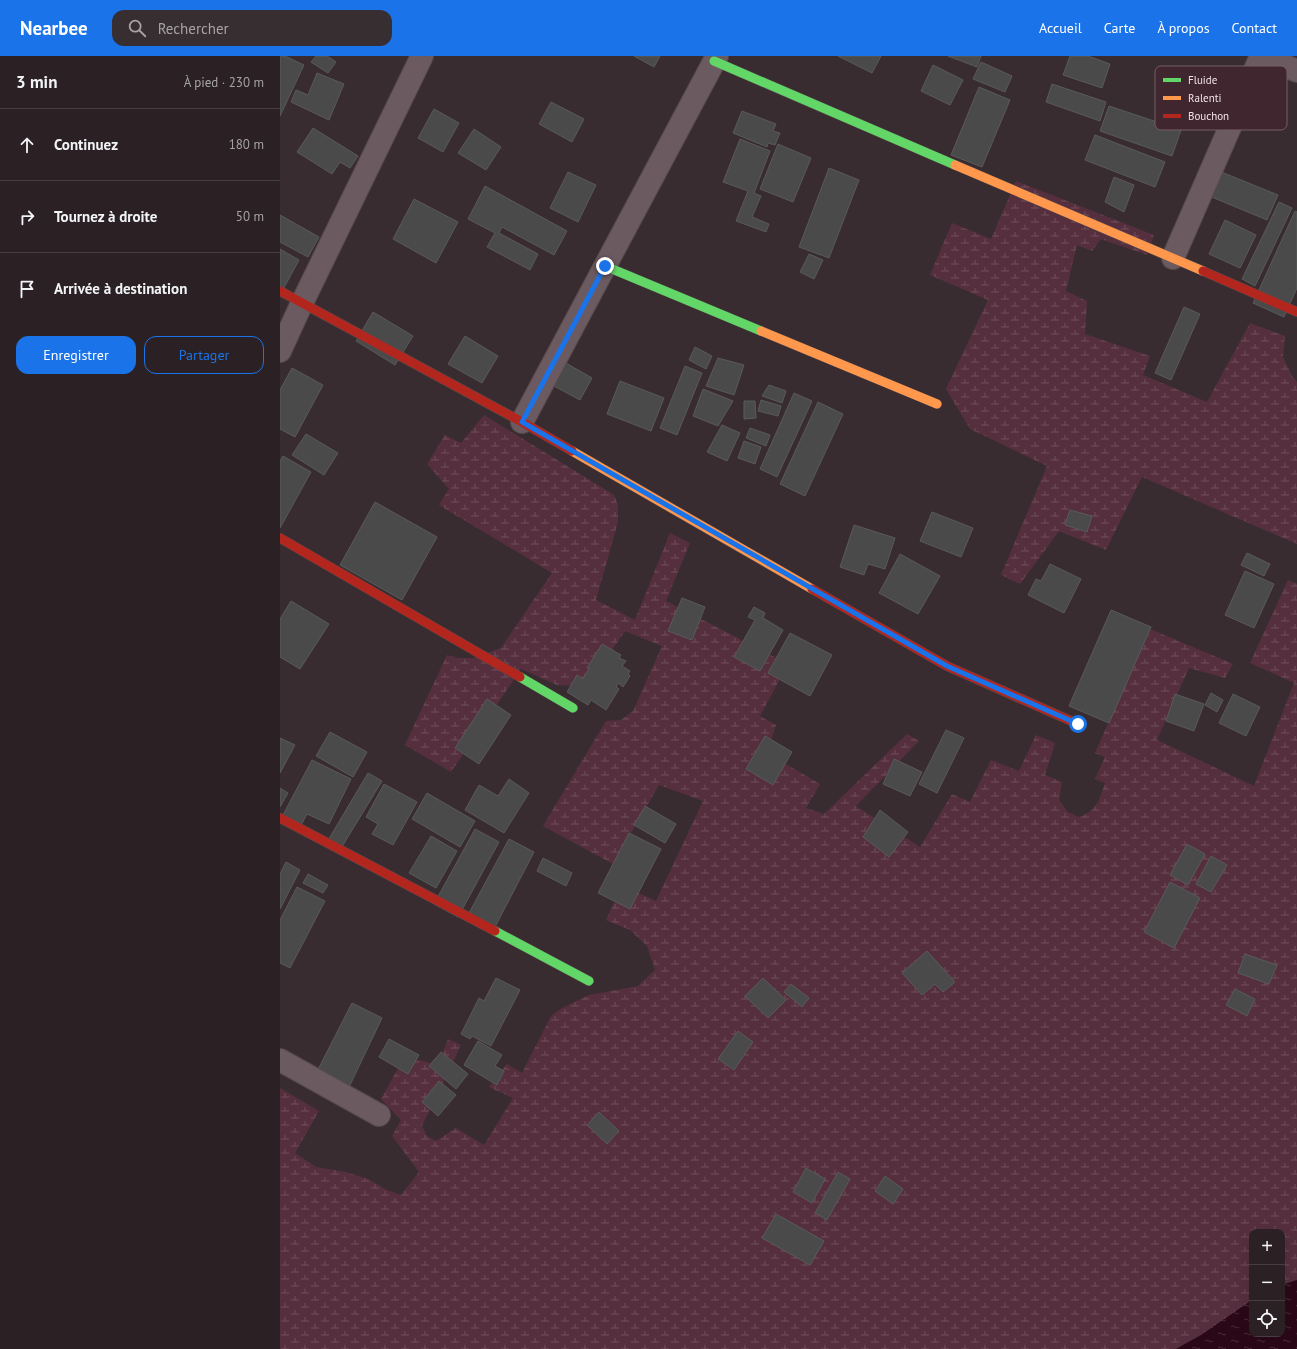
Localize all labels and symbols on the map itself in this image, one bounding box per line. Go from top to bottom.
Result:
legend [1155,66,1287,130]
text: Fluide [1188,73,1218,87]
text: Ralenti [1188,91,1221,105]
text: Bouchon [1188,109,1229,123]
route end [596,257,614,275]
route start [1069,715,1087,733]

